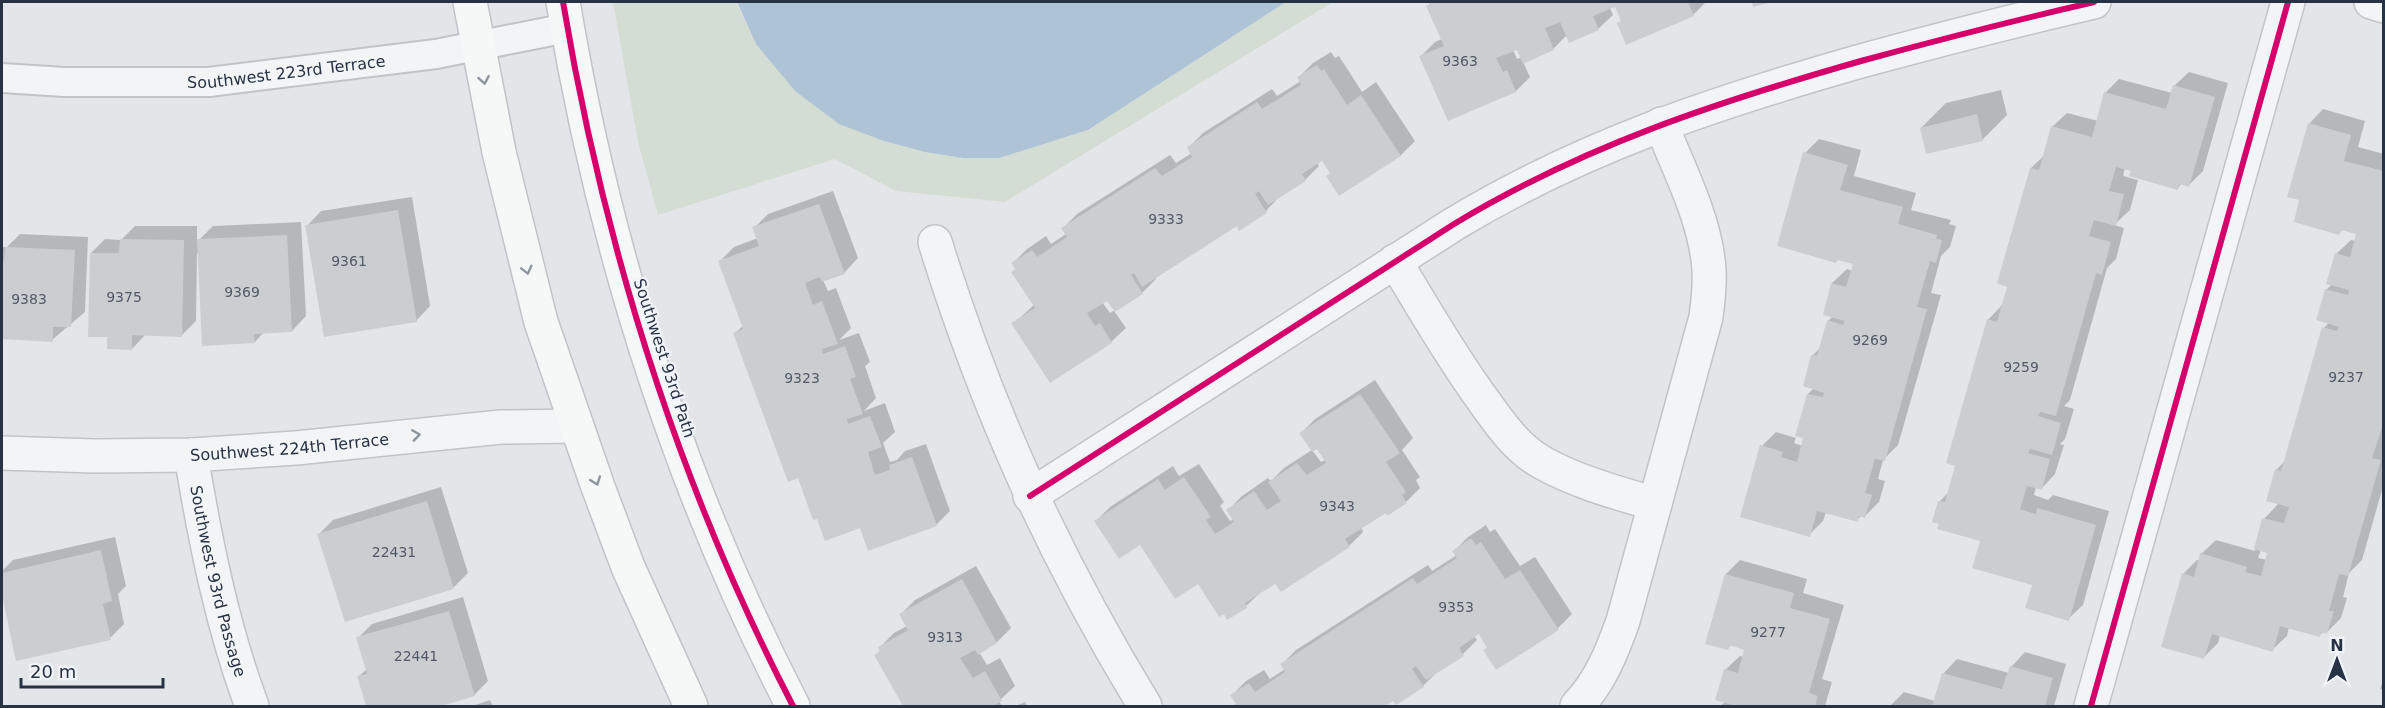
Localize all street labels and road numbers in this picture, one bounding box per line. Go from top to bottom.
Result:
street label: Southwest 223rd Terrace [187,51,387,92]
street label: Southwest 93rd Path [630,276,699,440]
street label: Southwest 224th Terrace [190,430,390,465]
street label: Southwest 93rd Passage [186,484,250,679]

